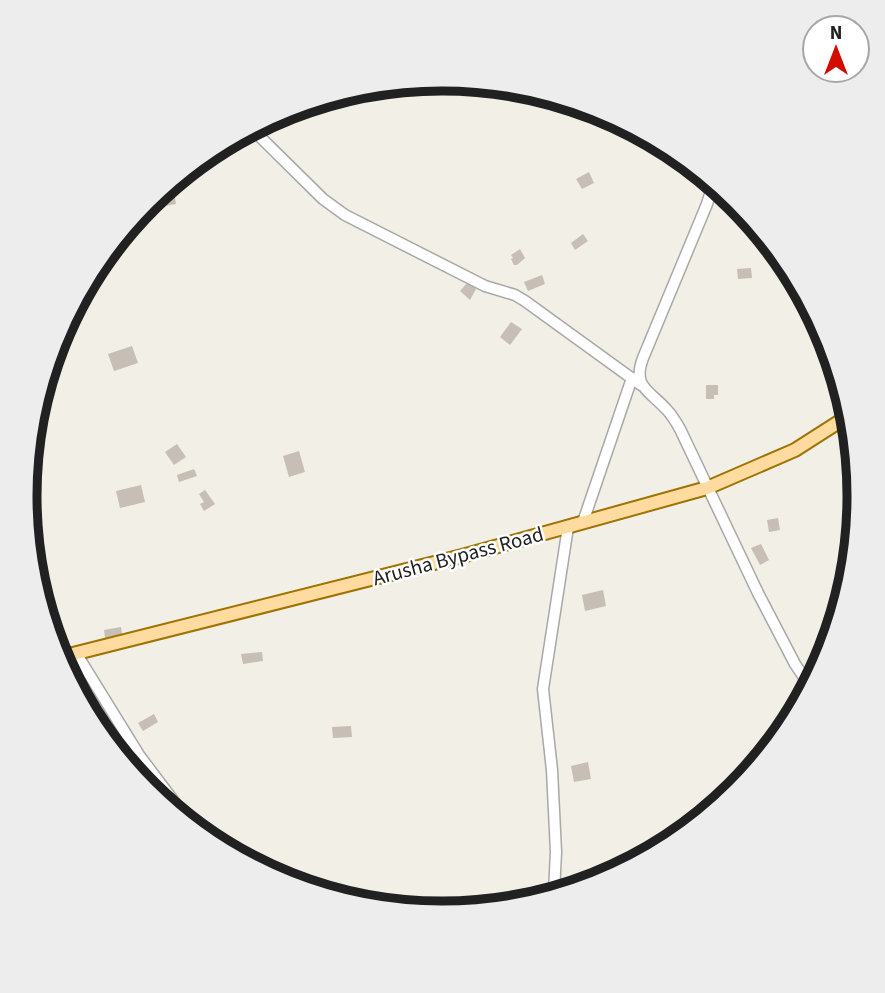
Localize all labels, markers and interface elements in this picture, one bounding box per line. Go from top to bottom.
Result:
north arrow [801,14,871,84]
text: N [830,20,842,47]
street label: Arusha Bypass Road [369,519,547,593]

